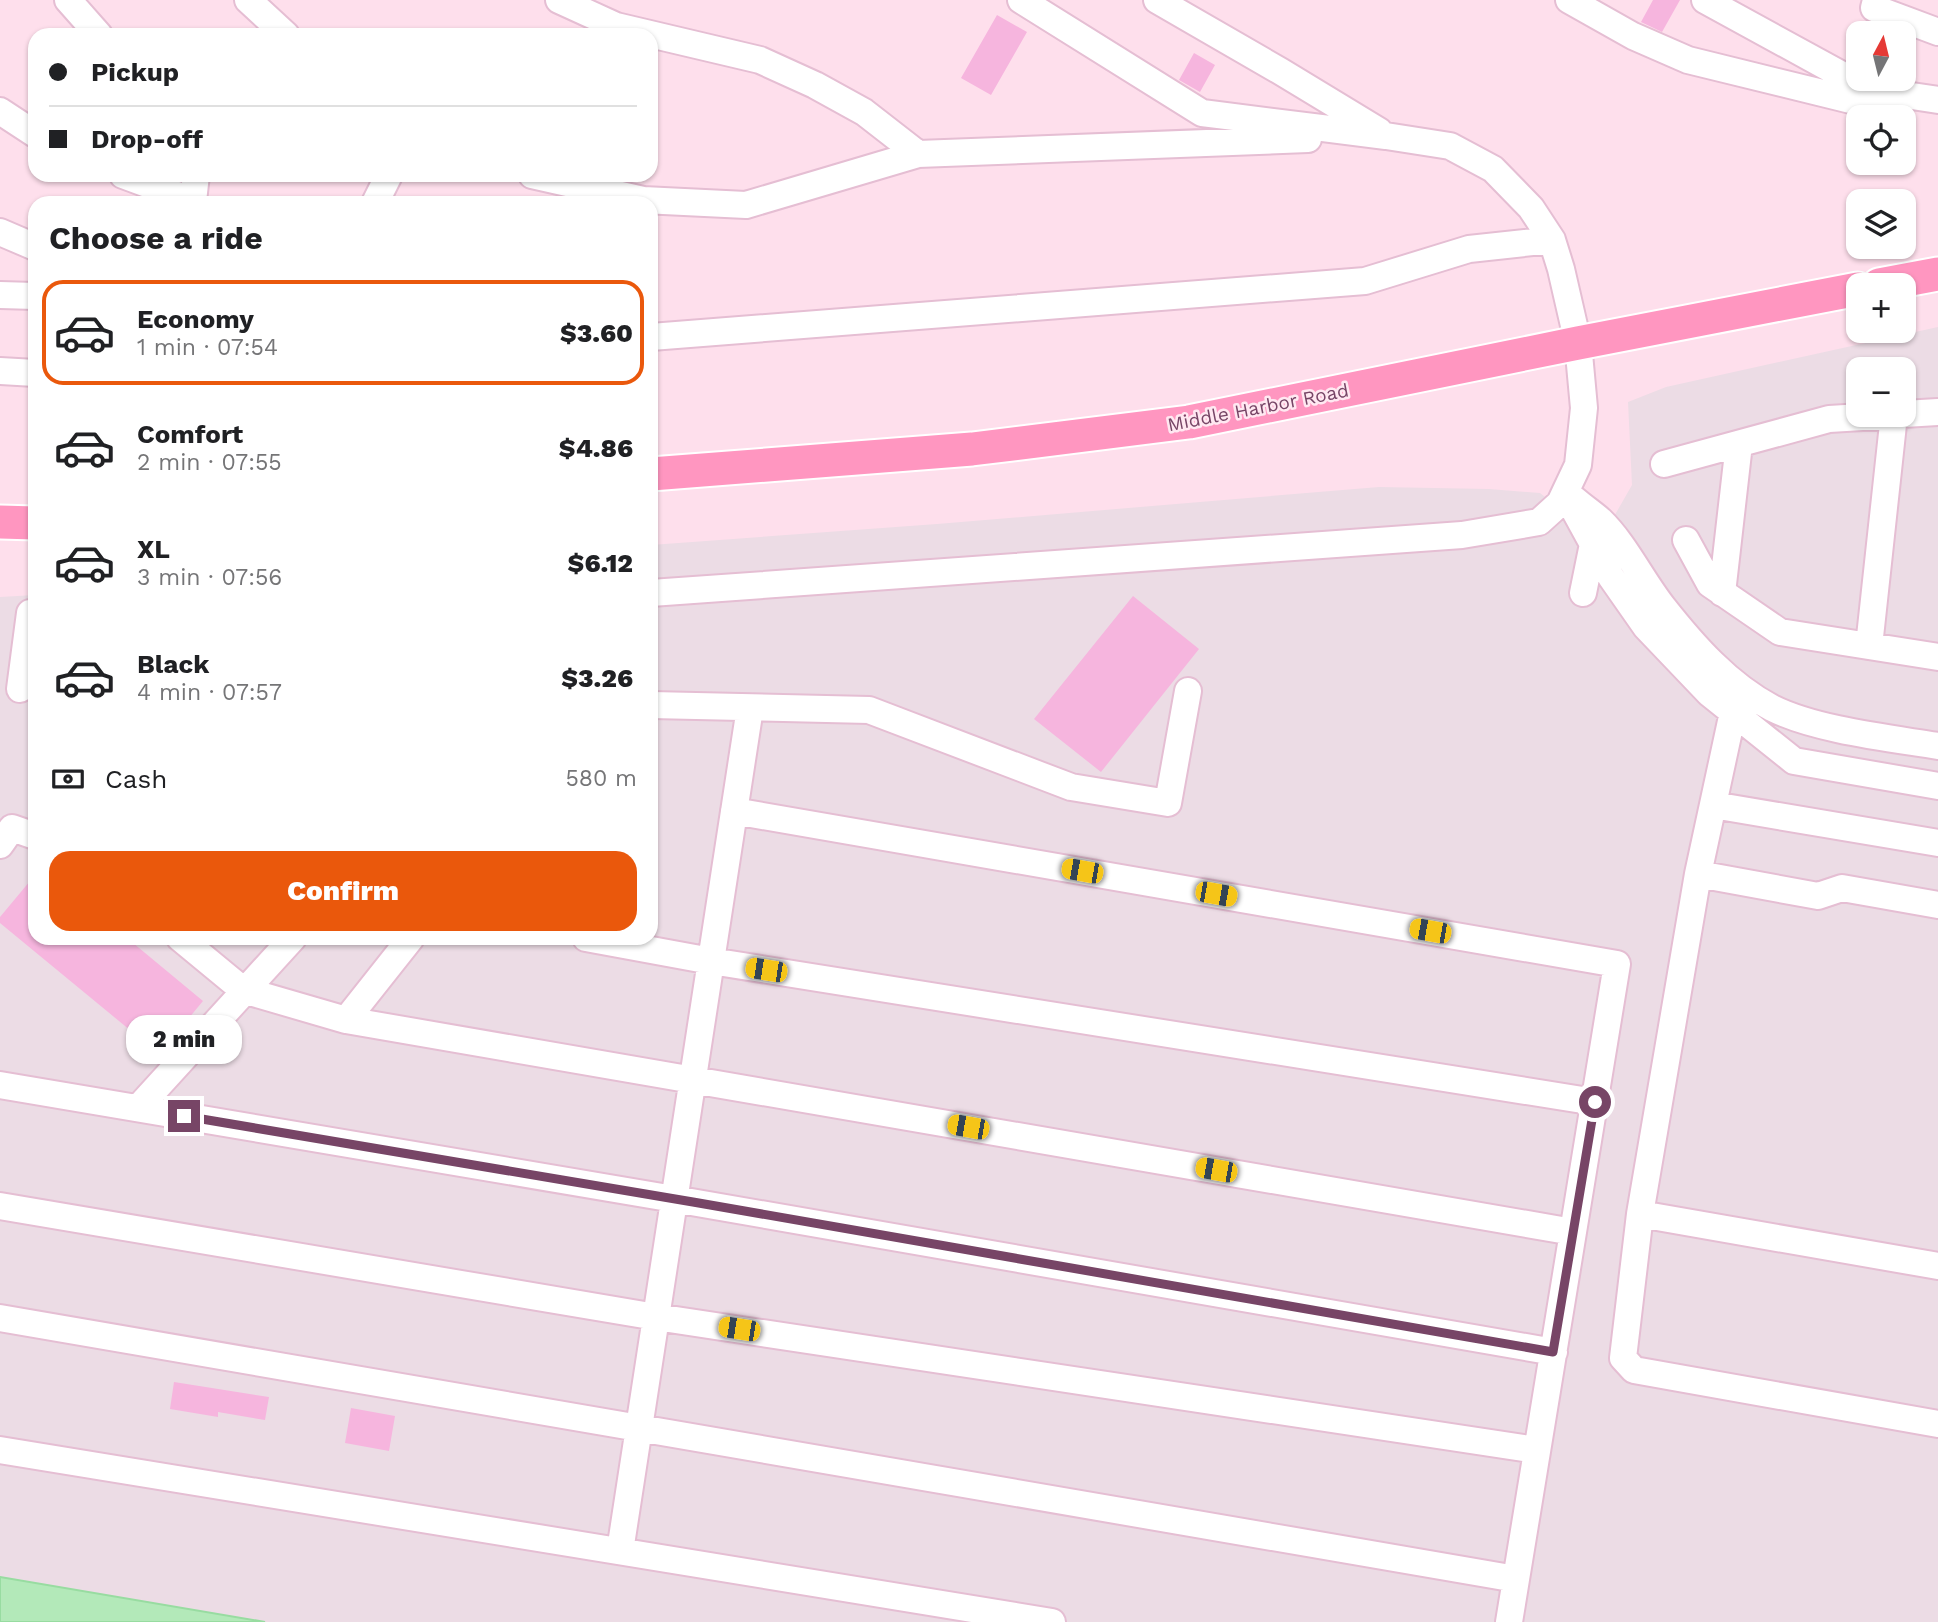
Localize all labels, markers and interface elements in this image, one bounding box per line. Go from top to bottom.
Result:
north arrow [1846,21,1916,91]
map controls [1846,21,1916,427]
text: Pickup [91,57,179,87]
button: locate [1846,105,1916,175]
text: Drop-off [91,124,203,154]
button: layers [1846,189,1916,259]
text: Choose a ride [49,219,263,257]
button: + [1846,273,1916,343]
icon: car [53,301,116,364]
text: Economy [137,304,254,334]
text: $3.60 [560,318,633,348]
text: 1 min · 07:54 [137,334,278,361]
button: − [1846,357,1916,427]
street label: Middle Harbor Road [1165,379,1351,436]
icon: car [53,416,116,479]
text: Comfort [137,419,243,449]
text: $4.86 [559,433,633,463]
text: 2 min · 07:55 [137,449,282,476]
icon: car [53,531,116,594]
text: XL [137,534,170,564]
text: $6.12 [568,548,633,578]
text: 3 min · 07:56 [137,564,282,591]
icon: car [53,646,116,709]
text: Black [137,649,209,679]
text: $3.26 [561,663,633,693]
text: 4 min · 07:57 [137,679,282,706]
icon: cash [49,760,87,798]
text: Cash [105,764,167,794]
text: 580 m [565,765,637,792]
button: Confirm [49,851,637,931]
car [1060,857,1105,885]
car [1194,880,1239,908]
car [1408,917,1453,945]
car [744,956,789,984]
callout: 2 min [126,1014,242,1064]
text: 2 min [153,1026,215,1053]
route start [1579,1086,1611,1118]
route end [168,1100,200,1132]
car [946,1113,991,1141]
car [1194,1156,1239,1184]
car [717,1315,762,1343]

